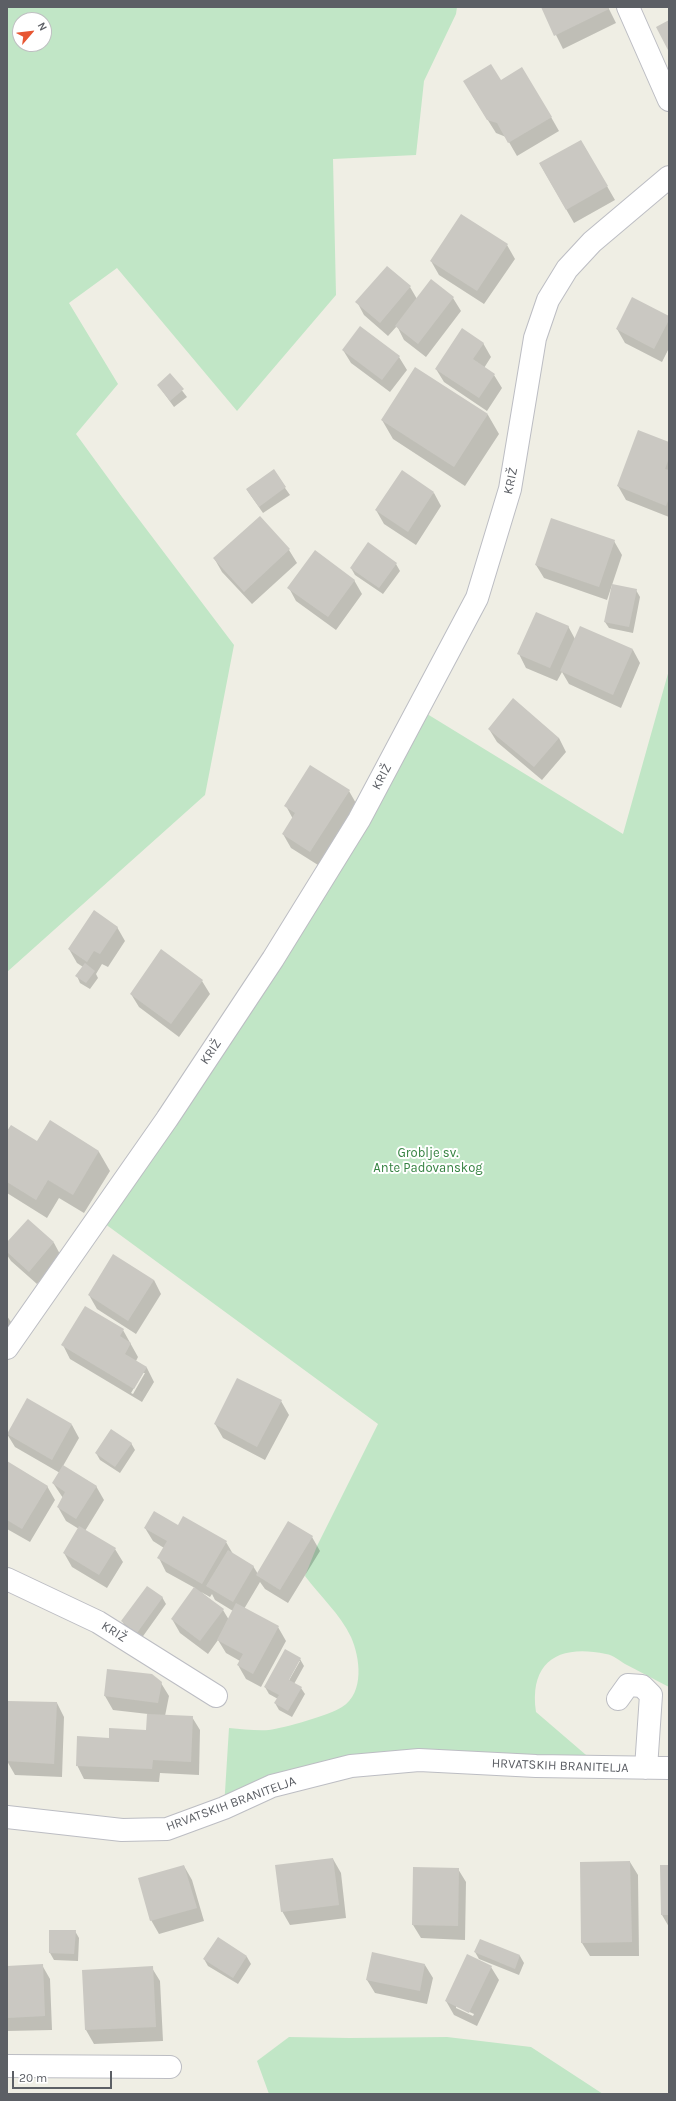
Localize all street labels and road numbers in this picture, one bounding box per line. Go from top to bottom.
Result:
street label: KRIŽ [501,466,521,496]
street label: KRIŽ [369,761,395,793]
street label: KRIŽ [197,1036,225,1068]
street label: KRIŽ [98,1618,130,1646]
street label: HRVATSKIH BRANITELJA [491,1756,629,1776]
street label: HRVATSKIH BRANITELJA [164,1773,298,1835]

